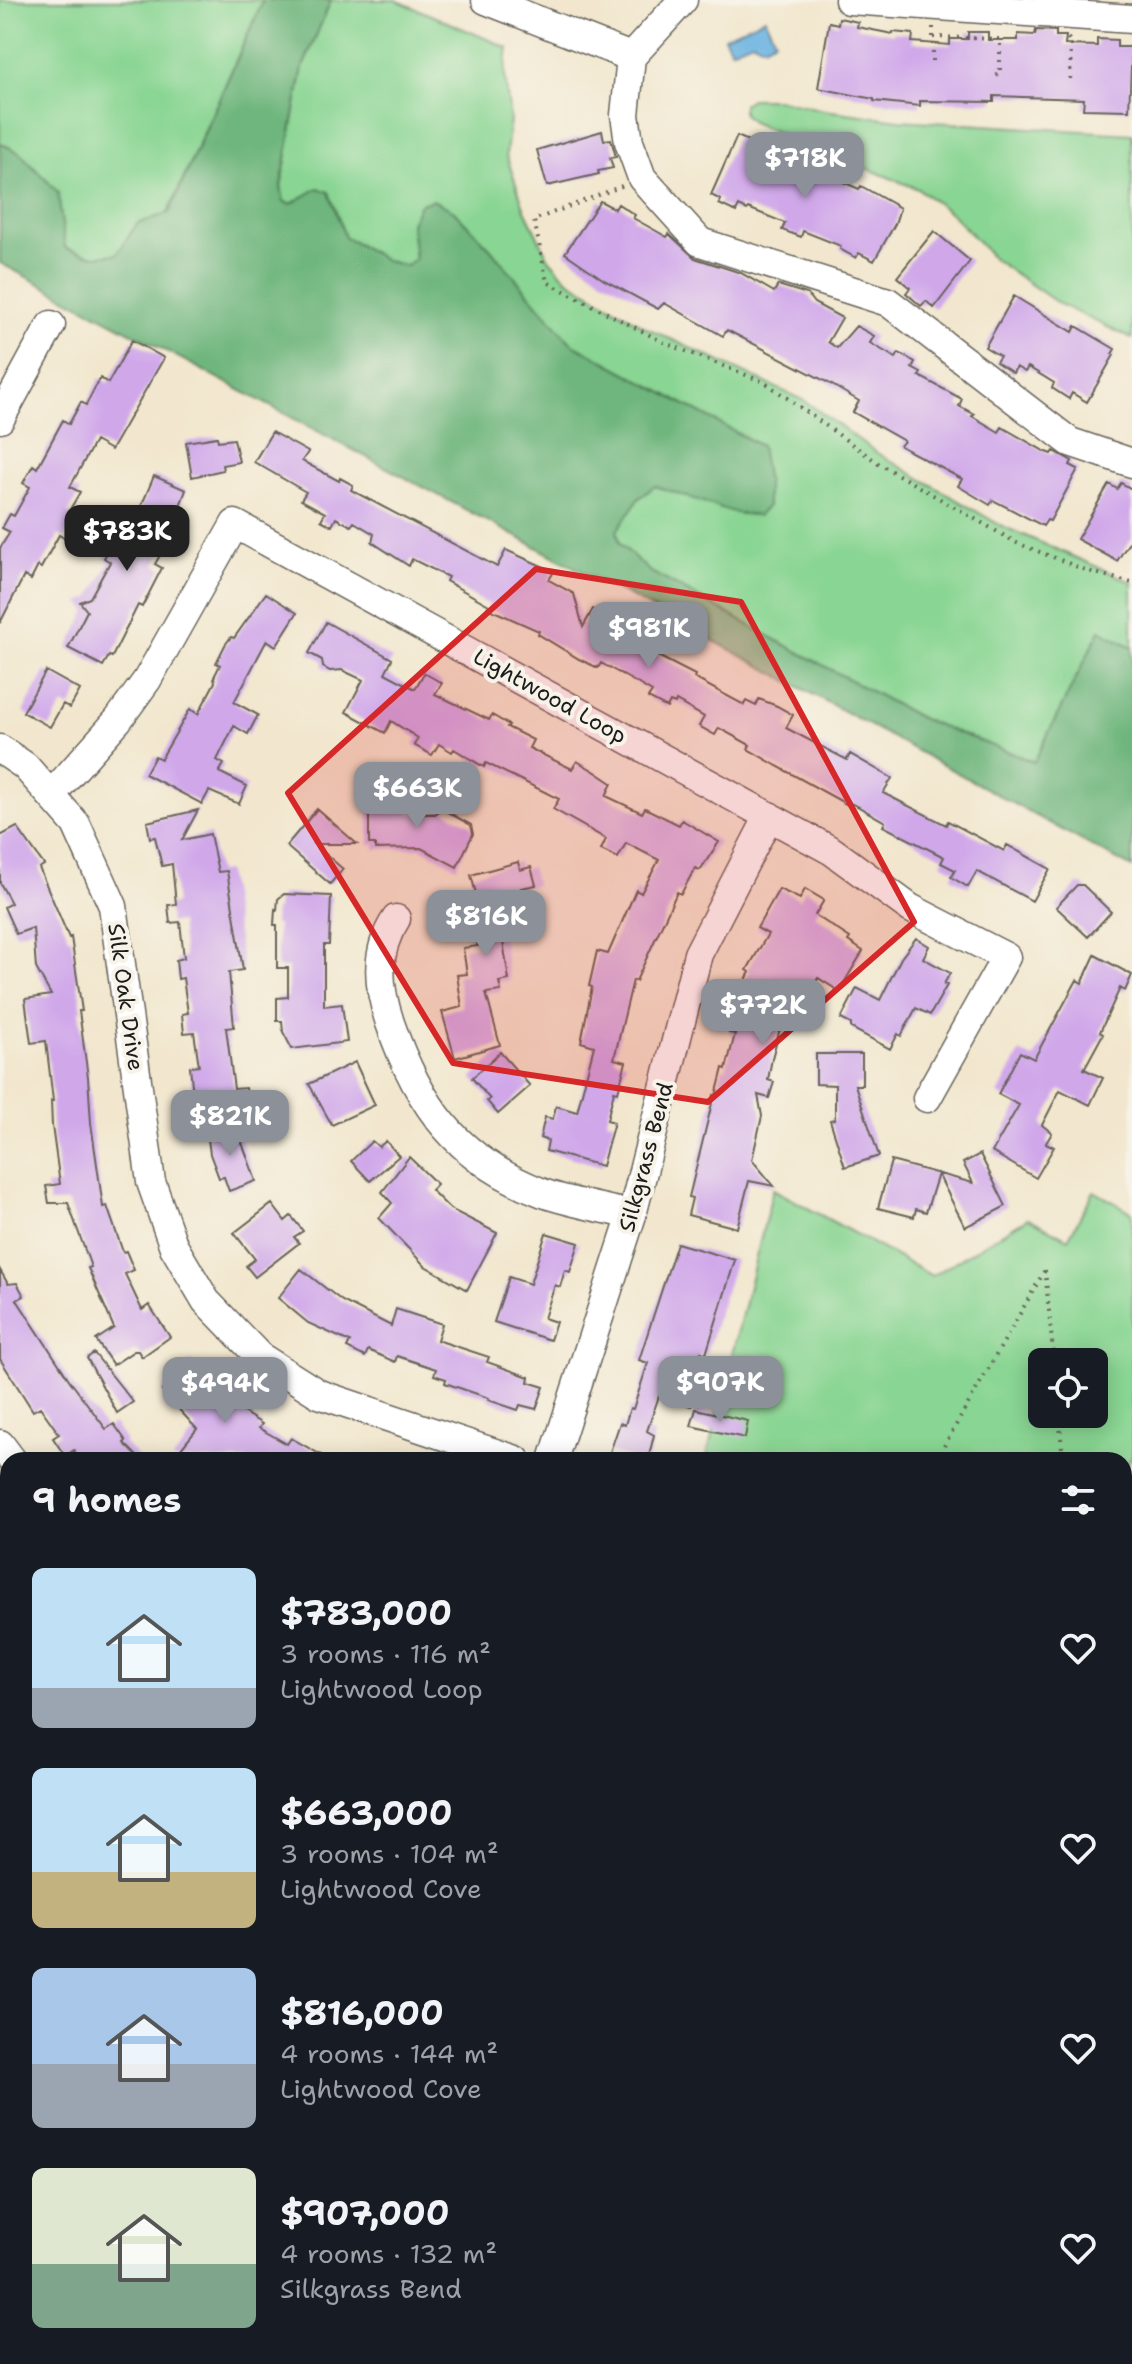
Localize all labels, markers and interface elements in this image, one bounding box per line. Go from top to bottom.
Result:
pin: $718K [749,132,861,200]
text: $718K [764,140,846,175]
pin: $783K [71,505,183,573]
text: $783K [82,513,172,548]
pin: $981K [593,602,705,670]
text: $981K [608,610,690,645]
street label: Lightwood Loop [468,642,632,750]
pin: $663K [361,762,473,830]
text: $663K [372,770,462,805]
pin: $816K [430,890,542,958]
text: $816K [445,898,527,933]
street label: Silk Oak Drive [101,921,151,1073]
pin: $772K [707,979,819,1047]
text: $772K [719,987,807,1022]
street label: Silkgrass Bend [612,1079,680,1235]
pin: $821K [174,1090,286,1158]
text: $821K [189,1098,271,1133]
map controls [1028,1348,1108,1428]
button: locate [1028,1348,1108,1428]
pin: $907K [664,1356,776,1424]
pin: $494K [169,1357,281,1425]
text: $907K [676,1364,764,1399]
text: $494K [180,1365,270,1400]
text: 9 homes [32,1477,181,1523]
icon: filters [1056,1478,1100,1522]
text: $783,000 [280,1590,452,1636]
icon: home [96,1600,192,1696]
icon: heart [1056,1626,1100,1670]
text: 3 rooms · 116 m² [280,1636,491,1671]
text: Lightwood Loop [280,1671,483,1706]
text: $663,000 [280,1790,453,1836]
icon: home [96,1800,192,1896]
icon: heart [1056,1826,1100,1870]
text: 3 rooms · 104 m² [280,1836,499,1871]
text: Lightwood Cove [280,1871,482,1906]
text: $816,000 [280,1990,444,2036]
icon: home [96,2000,192,2096]
icon: heart [1056,2026,1100,2070]
text: 4 rooms · 144 m² [280,2036,498,2071]
text: Lightwood Cove [280,2071,482,2106]
text: $907,000 [280,2190,449,2236]
icon: home [96,2200,192,2296]
icon: heart [1056,2226,1100,2270]
text: 4 rooms · 132 m² [280,2236,497,2271]
text: Silkgrass Bend [280,2271,462,2306]

